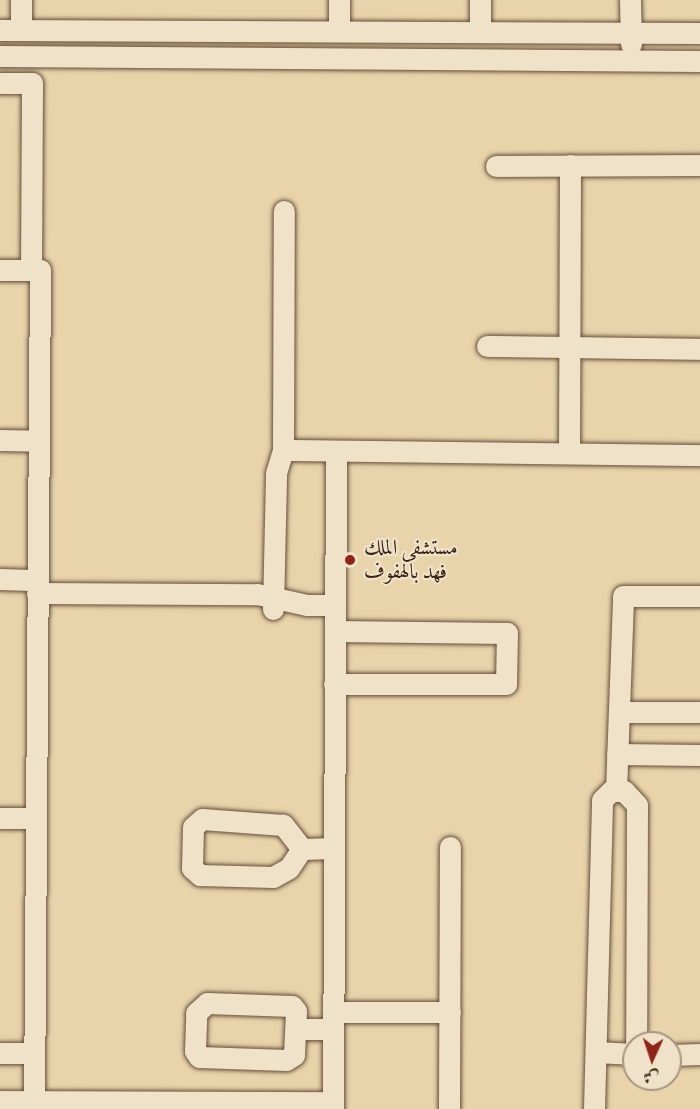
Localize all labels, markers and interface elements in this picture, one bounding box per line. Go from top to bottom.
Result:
place label: مستشفى الملك فهد بالهفوف [364,535,458,585]
marker: مستشفى الملك فهد بالهفوف [341,551,359,569]
north arrow [622,1031,682,1091]
text: ش [643,1067,660,1087]

